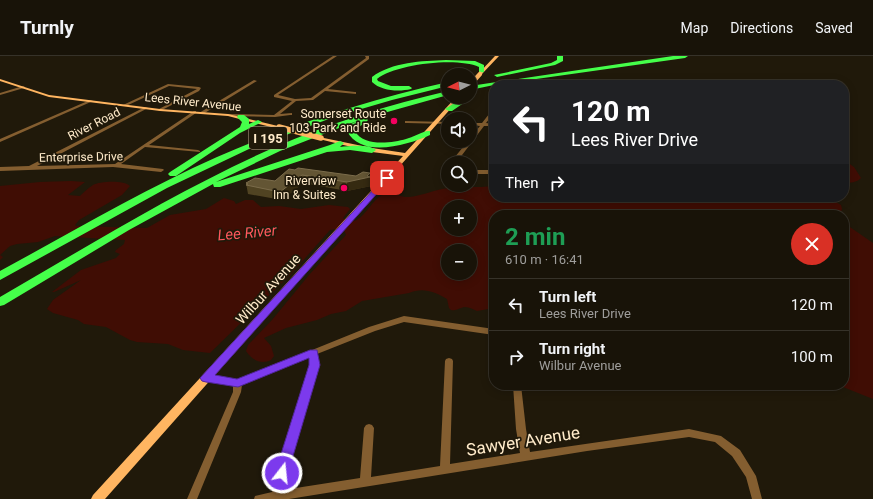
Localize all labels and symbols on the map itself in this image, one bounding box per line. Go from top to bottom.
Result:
north arrow [441,68,477,104]
street label: Lees River Avenue [144,90,242,114]
street label: River Road [65,105,123,143]
place label: Somerset Route 103 Park and Ride [289,107,386,135]
marker: Somerset Route 103 Park and Ride [389,116,399,126]
road number: I 195 [249,127,287,149]
street label: Enterprise Drive [39,149,123,165]
pin [370,161,404,195]
place label: Riverview Inn & Suites [273,174,336,202]
marker: Riverview Inn & Suites [339,183,349,193]
water label: Lee River [217,221,278,245]
street label: Wilbur Avenue [232,251,304,327]
street label: Sawyer Avenue [465,422,581,460]
position arrow [261,452,303,494]

